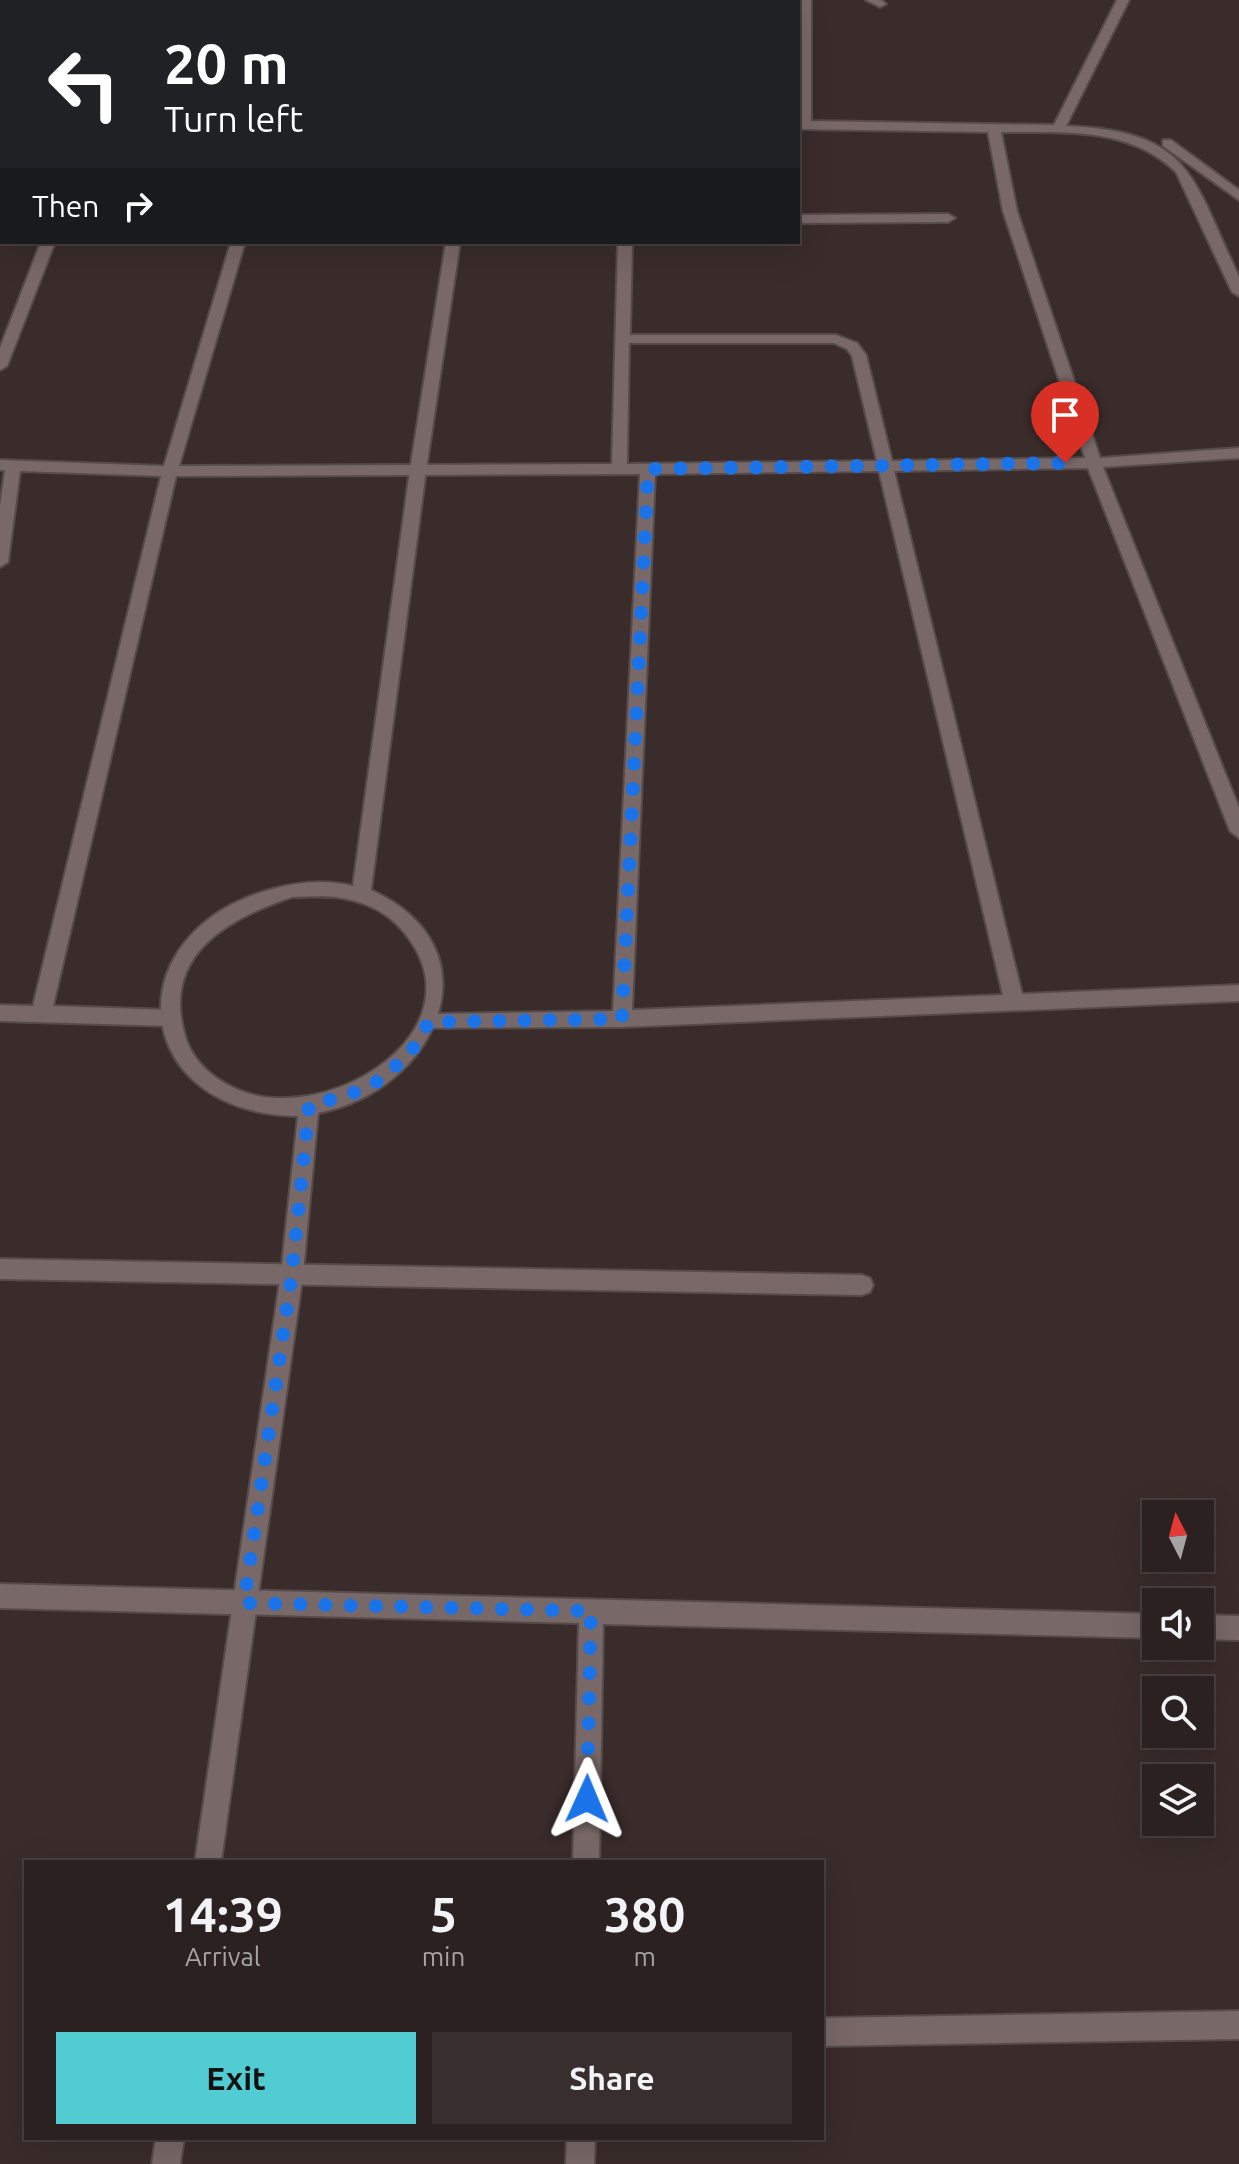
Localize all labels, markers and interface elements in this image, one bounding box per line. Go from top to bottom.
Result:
icon: left [32,32,136,136]
text: 20 m [164,32,289,95]
text: Turn left [164,98,303,139]
icon: right [116,184,160,228]
text: Then [32,189,100,223]
pin [1031,381,1099,463]
icon: arrive [1043,393,1087,437]
north arrow [1142,1500,1214,1572]
map controls [1142,1500,1214,1836]
button: sound [1142,1588,1214,1660]
button: search [1142,1676,1214,1748]
position arrow [545,1757,629,1841]
button: layers [1142,1764,1214,1836]
text: 14:39 [163,1887,283,1941]
text: 5 [430,1887,457,1941]
text: 380 [604,1887,685,1941]
text: Arrival [185,1942,261,1971]
text: min [422,1942,465,1971]
text: m [633,1942,656,1971]
button: Exit [56,2032,416,2124]
button: Share [432,2032,792,2124]

